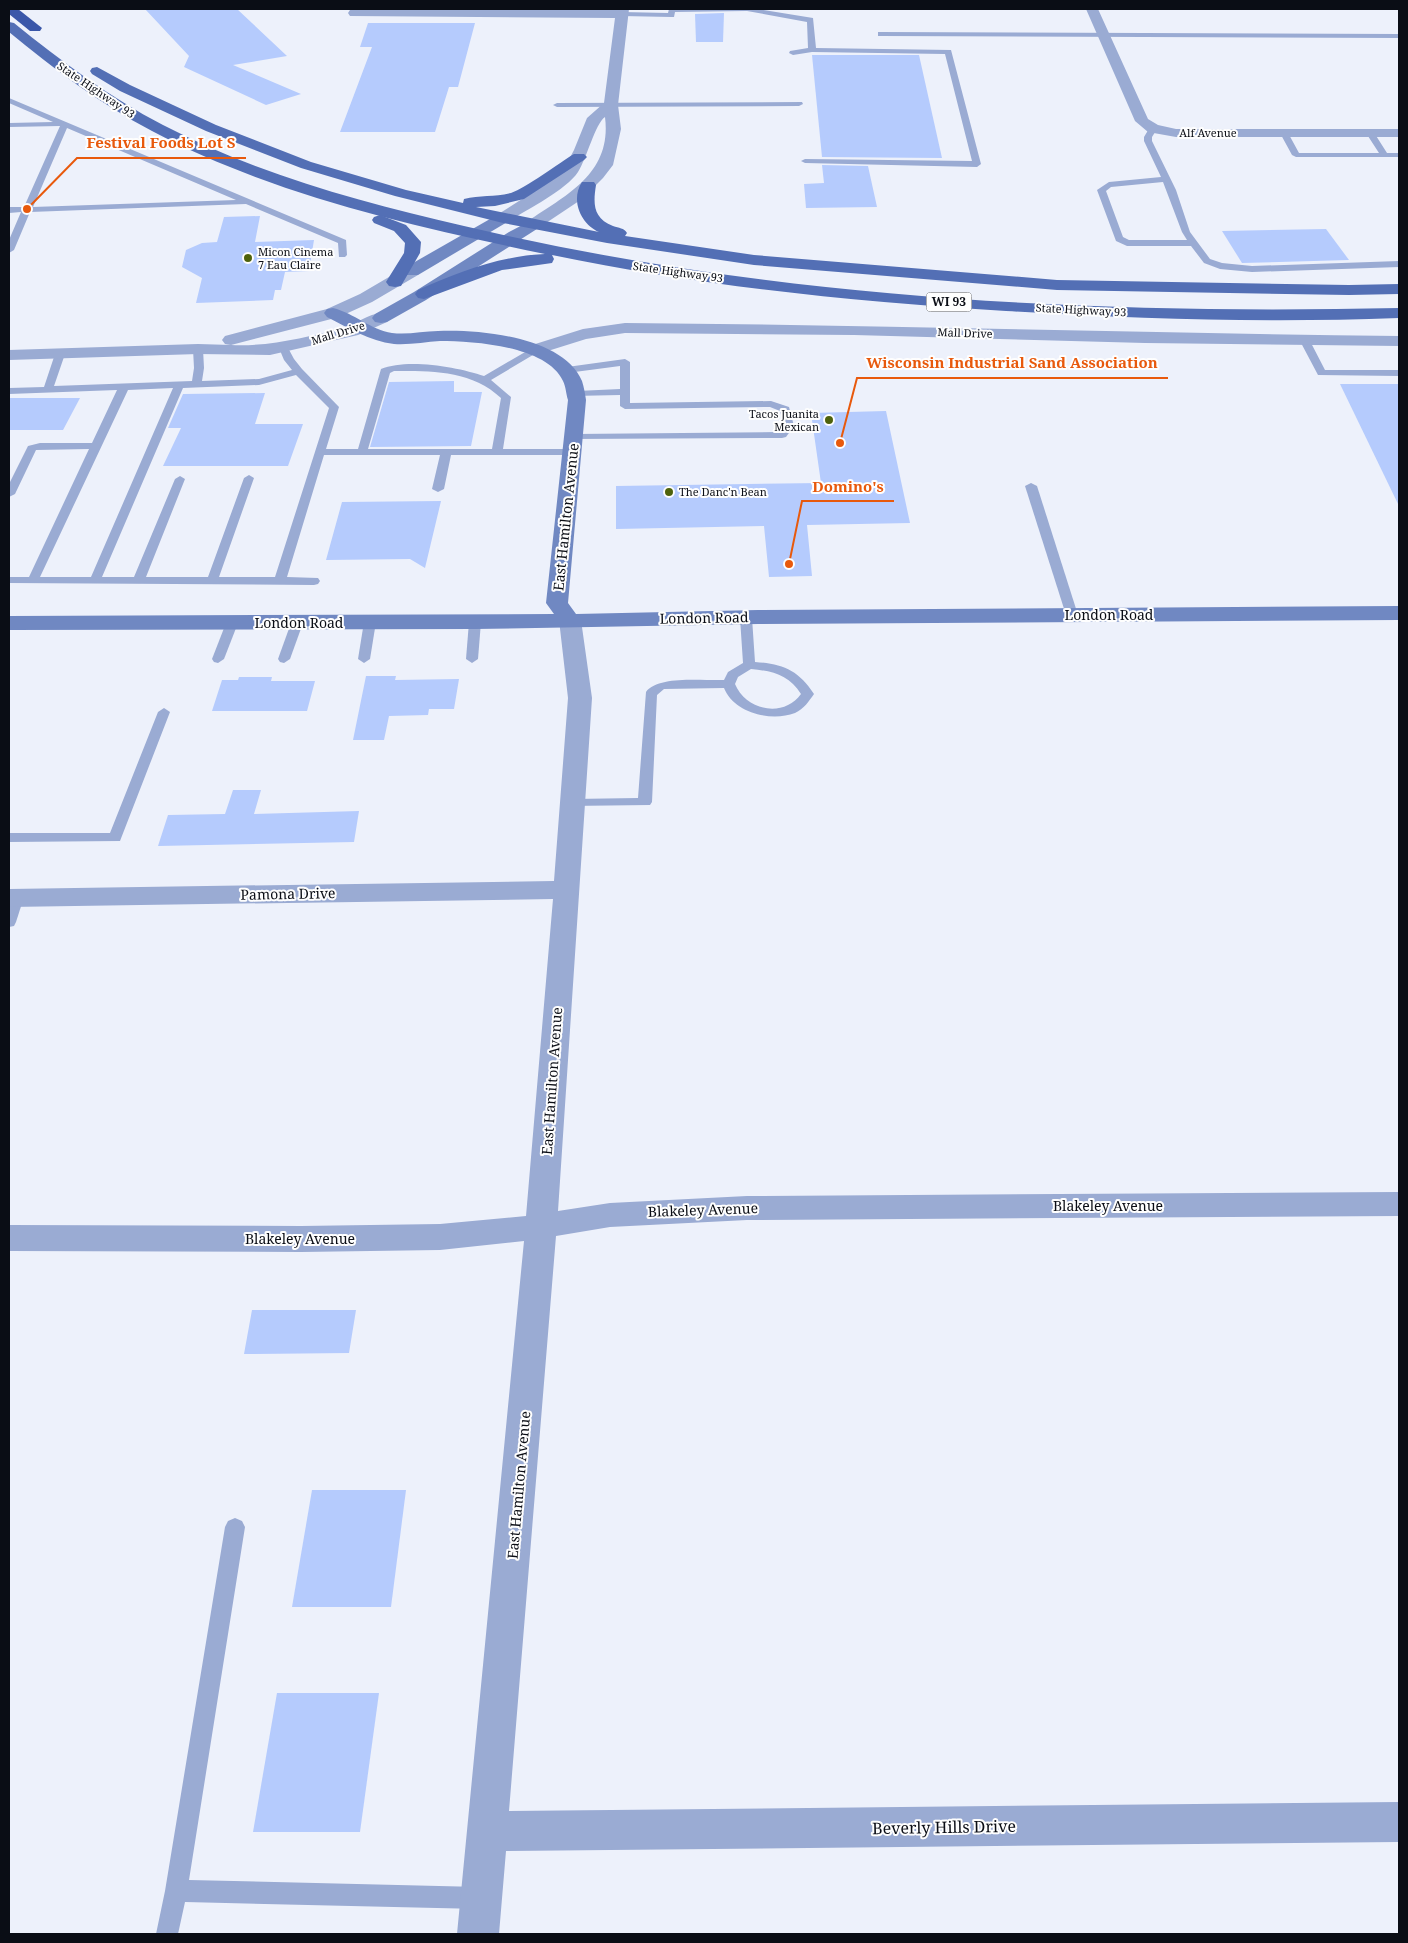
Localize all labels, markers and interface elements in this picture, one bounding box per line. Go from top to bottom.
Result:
street label: State Highway 93 [55,58,138,121]
street label: Alf Avenue [1179,125,1237,140]
callout: Festival Foods Lot S [77,128,246,158]
text: Festival Foods Lot S [87,132,236,152]
place label: Micon Cinema 7 Eau Claire [258,244,333,272]
marker: Micon Cinema 7 Eau Claire [242,252,254,264]
street label: State Highway 93 [632,258,724,285]
road number: WI 93 [926,292,972,312]
street label: State Highway 93 [1035,300,1127,319]
street label: Mall Drive [309,317,367,348]
street label: Mall Drive [937,324,993,341]
callout: Wisconsin Industrial Sand Association [857,348,1168,378]
text: Wisconsin Industrial Sand Association [866,352,1158,372]
place label: Tacos Juanita Mexican [749,406,819,434]
marker: Tacos Juanita Mexican [823,414,835,426]
street label: East Hamilton Avenue [548,442,583,592]
callout: Domino's [802,471,894,501]
text: Domino's [812,476,884,496]
place label: The Danc'n Bean [679,484,767,499]
marker: The Danc'n Bean [663,486,675,498]
street label: London Road [1065,605,1154,624]
street label: London Road [659,607,749,628]
street label: London Road [255,613,344,632]
street label: Pamona Drive [240,883,336,904]
street label: East Hamilton Avenue [537,1006,566,1156]
street label: Blakeley Avenue [1053,1196,1163,1215]
street label: Blakeley Avenue [648,1198,758,1221]
street label: Blakeley Avenue [245,1229,355,1248]
street label: East Hamilton Avenue [503,1410,534,1560]
street label: Beverly Hills Drive [872,1815,1016,1839]

